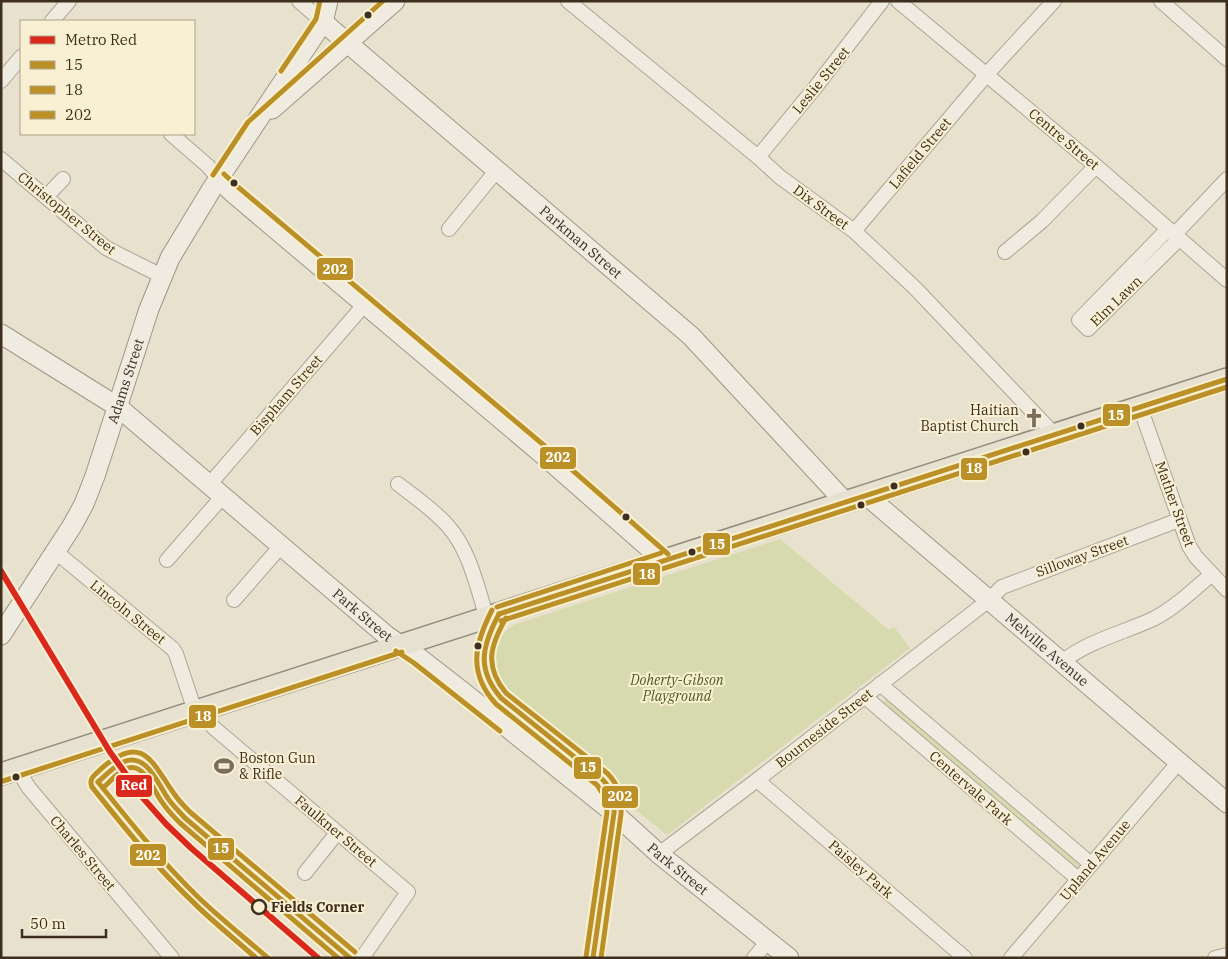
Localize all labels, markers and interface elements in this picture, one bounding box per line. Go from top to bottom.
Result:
unlabelled marker [363,10,373,20]
legend [20,20,195,135]
text: Metro Red [65,30,137,49]
street label: Leslie Street [788,43,854,117]
text: 15 [65,55,83,74]
text: 18 [65,80,83,99]
street label: Centre Street [1025,104,1103,174]
text: 202 [65,105,92,124]
street label: Lafield Street [885,114,955,192]
street label: Christopher Street [14,168,120,258]
unlabelled marker [229,178,239,188]
street label: Dix Street [790,181,853,233]
street label: Parkman Street [536,202,626,282]
line badge: 202 [316,257,354,281]
text: 202 [322,260,348,278]
street label: Elm Lawn [1086,272,1146,330]
street label: Adams Street [104,336,148,426]
street label: Bispham Street [246,351,326,439]
place label: Haitian Baptist Church [920,401,1019,435]
line badge: 15 [1102,403,1131,427]
text: 15 [1108,406,1124,424]
church icon: Haitian Baptist Church [1023,407,1045,429]
unlabelled marker [1076,421,1086,431]
line badge: 202 [539,446,577,470]
unlabelled marker [1021,447,1031,457]
text: 202 [545,448,571,466]
line badge: 18 [960,457,988,481]
text: 18 [966,459,982,477]
street label: Mather Street [1151,459,1199,549]
unlabelled marker [889,481,899,491]
unlabelled marker [856,500,866,510]
unlabelled marker [621,512,631,522]
street label: Silloway Street [1033,531,1131,581]
line badge: 15 [702,532,731,556]
text: 15 [709,535,725,553]
unlabelled marker [687,547,697,557]
line badge: 18 [632,562,661,586]
text: 18 [639,565,655,583]
street label: Lincoln Street [86,576,170,648]
street label: Park Street [329,585,396,646]
street label: Melville Avenue [1002,609,1093,690]
unlabelled marker [473,641,483,651]
park label: Doherty-Gibson Playground [629,671,724,705]
street label: Bourneside Street [772,684,876,772]
line badge: 18 [188,704,217,729]
text: 18 [195,707,211,725]
street label: Centervale Park [926,747,1017,830]
place label: Boston Gun & Rifle [239,749,316,783]
sports icon: Boston Gun & Rifle [213,755,235,777]
line badge: 15 [573,756,602,780]
text: 15 [580,758,596,776]
unlabelled marker [11,772,21,782]
line badge: Red [115,774,153,798]
text: Red [121,776,148,794]
line badge: 202 [601,785,639,809]
text: 202 [607,787,633,805]
street label: Faulkner Street [291,791,381,871]
street label: Charles Street [46,812,120,894]
street label: Upland Avenue [1056,816,1134,904]
street label: Paisley Park [825,836,898,903]
line badge: 15 [207,837,235,861]
text: 15 [213,839,229,857]
street label: Park Street [644,839,712,899]
line badge: 202 [129,843,167,867]
text: 202 [135,846,161,864]
place label: Fields Corner [271,898,364,916]
marker: Fields Corner [251,899,267,915]
scale bar [22,906,106,938]
text: 50 m [30,914,66,933]

